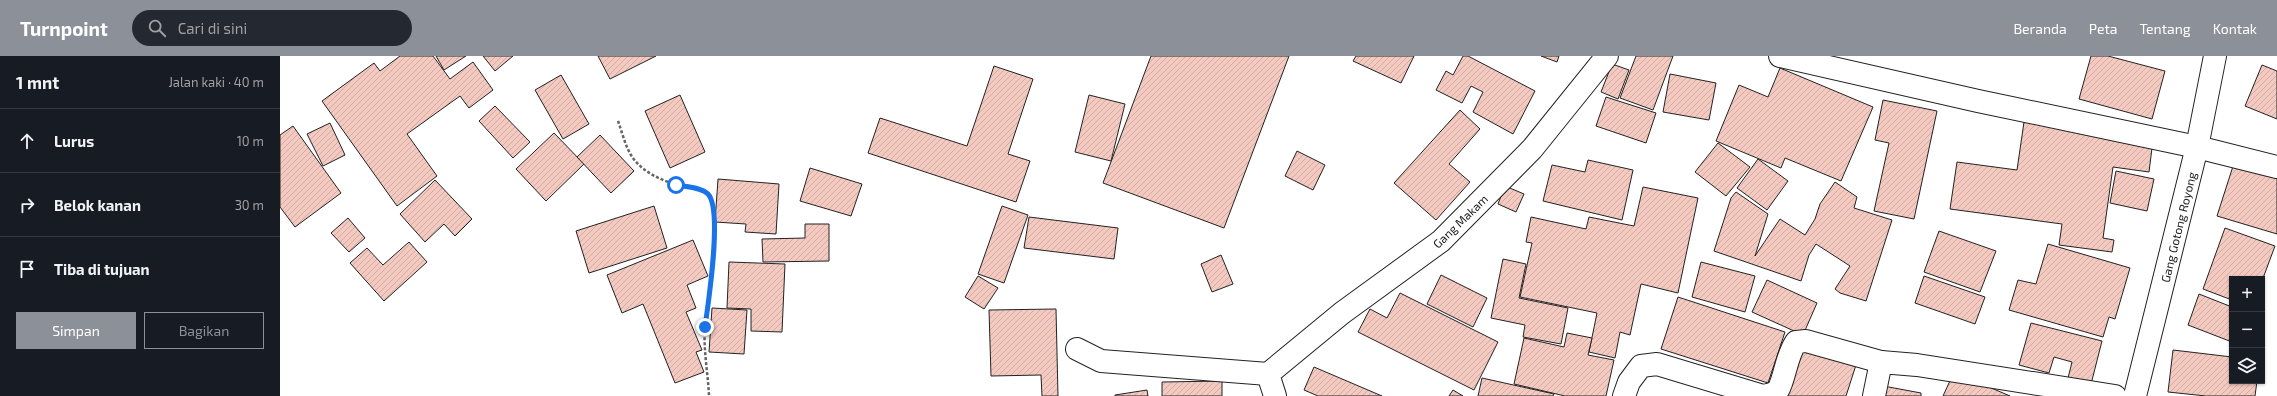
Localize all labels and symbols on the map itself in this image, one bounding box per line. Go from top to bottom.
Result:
street label: Gang Gotong Royong [2157,170,2199,284]
route start [667,176,685,194]
street label: Gang Makam [1430,191,1490,251]
route end [696,318,714,336]

